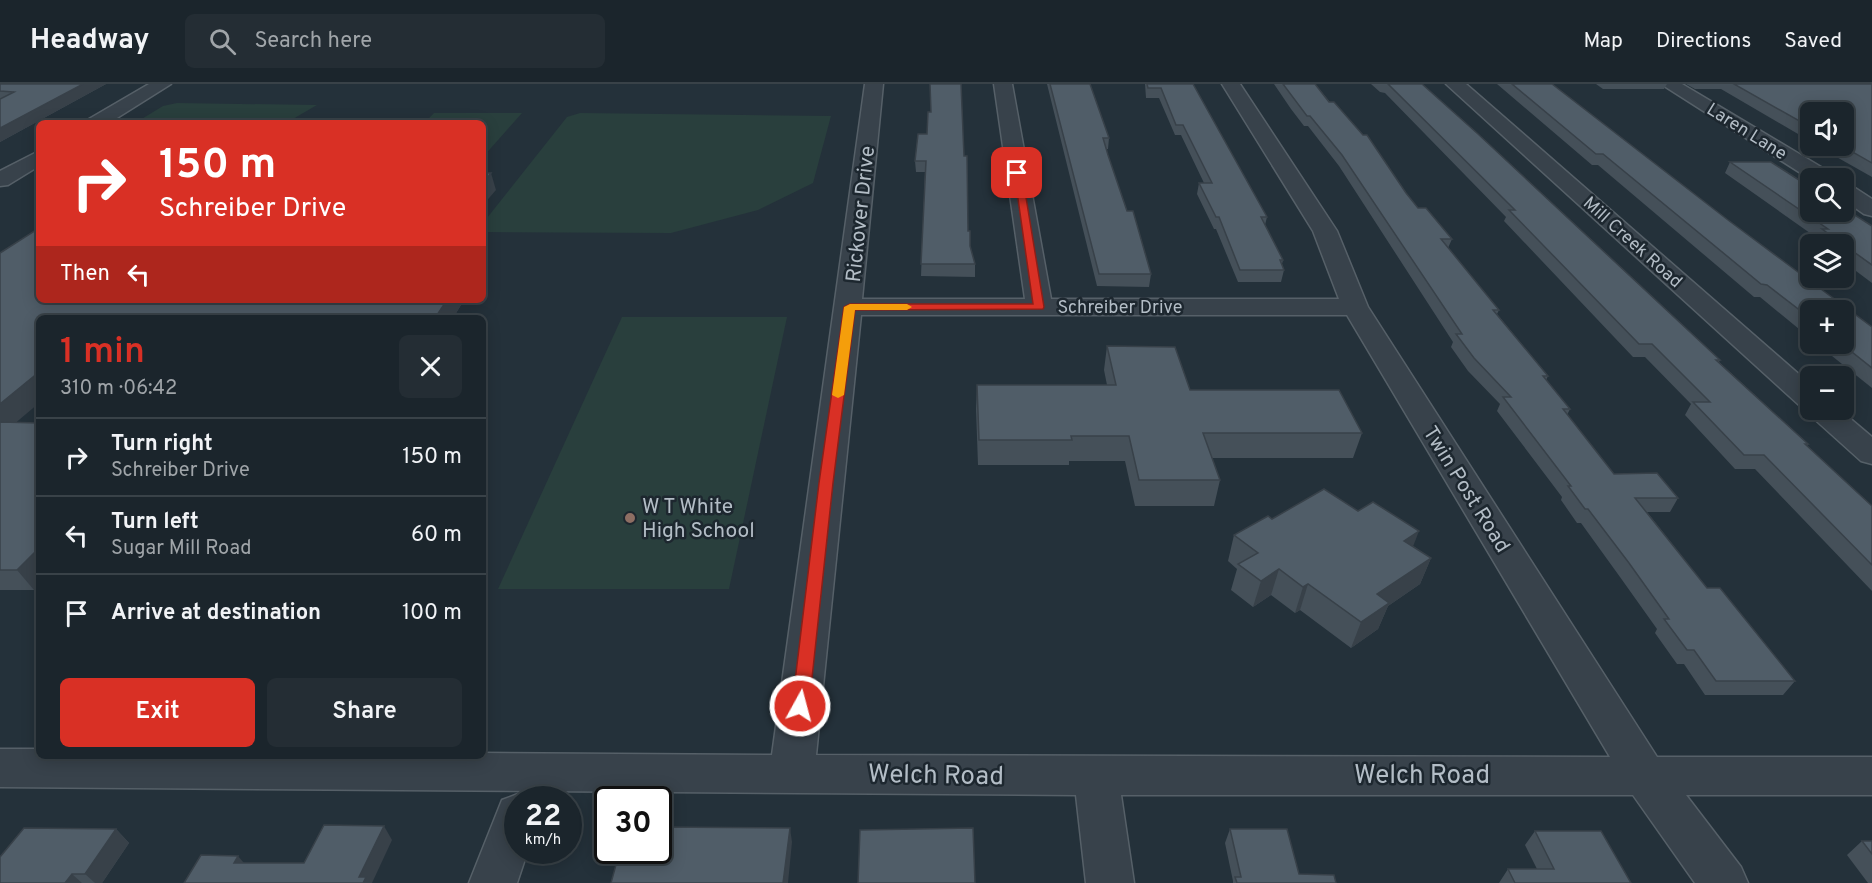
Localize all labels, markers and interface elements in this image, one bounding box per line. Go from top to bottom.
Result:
search box [185,14,605,68]
text: Headway [30,23,149,59]
icon: search [206,25,239,58]
text: Search here [254,28,372,55]
text: Map [1583,28,1623,55]
text: Directions [1656,28,1751,55]
text: Saved [1784,28,1842,55]
street label: Laren Lane [1702,99,1791,166]
map controls [1800,102,1854,420]
button: sound [1800,102,1854,156]
text: 150 m [159,140,276,193]
icon: right [60,144,138,222]
street label: Rickover Drive [841,145,882,284]
pin [991,147,1042,198]
icon: arrive [1000,156,1033,189]
button: search [1800,168,1854,222]
text: Schreiber Drive [159,192,346,226]
street label: Mill Creek Road [1577,192,1687,294]
button: layers [1800,234,1854,288]
icon: left [122,258,155,291]
text: Then [60,261,110,288]
street label: Schreiber Drive [1058,297,1182,320]
button: + [1800,300,1854,354]
text: 1 min [60,330,145,376]
button: close [399,335,462,398]
button: − [1800,366,1854,420]
text: 310 m · 06:42 [60,376,177,402]
street label: Twin Post Road [1416,421,1515,558]
text: Turn right [111,431,213,458]
icon: right [60,441,93,474]
text: 150 m [402,444,462,471]
text: Schreiber Drive [111,458,250,484]
place label: W T White High School [642,494,755,545]
text: Turn left [111,509,199,536]
marker: W T White High School [623,511,637,525]
icon: left [60,519,93,552]
text: 60 m [411,522,462,549]
text: Sugar Mill Road [111,536,251,562]
icon: arrive [60,597,93,630]
text: Arrive at destination [111,600,321,627]
text: 100 m [402,600,462,627]
position arrow [768,674,832,738]
button: Exit [60,678,255,747]
button: Share [267,678,462,747]
street label: Welch Road [868,759,1004,794]
street label: Welch Road [1354,760,1490,793]
speed limit sign: 30 [594,786,672,864]
text: 22 [525,799,561,836]
text: km/h [525,831,561,850]

